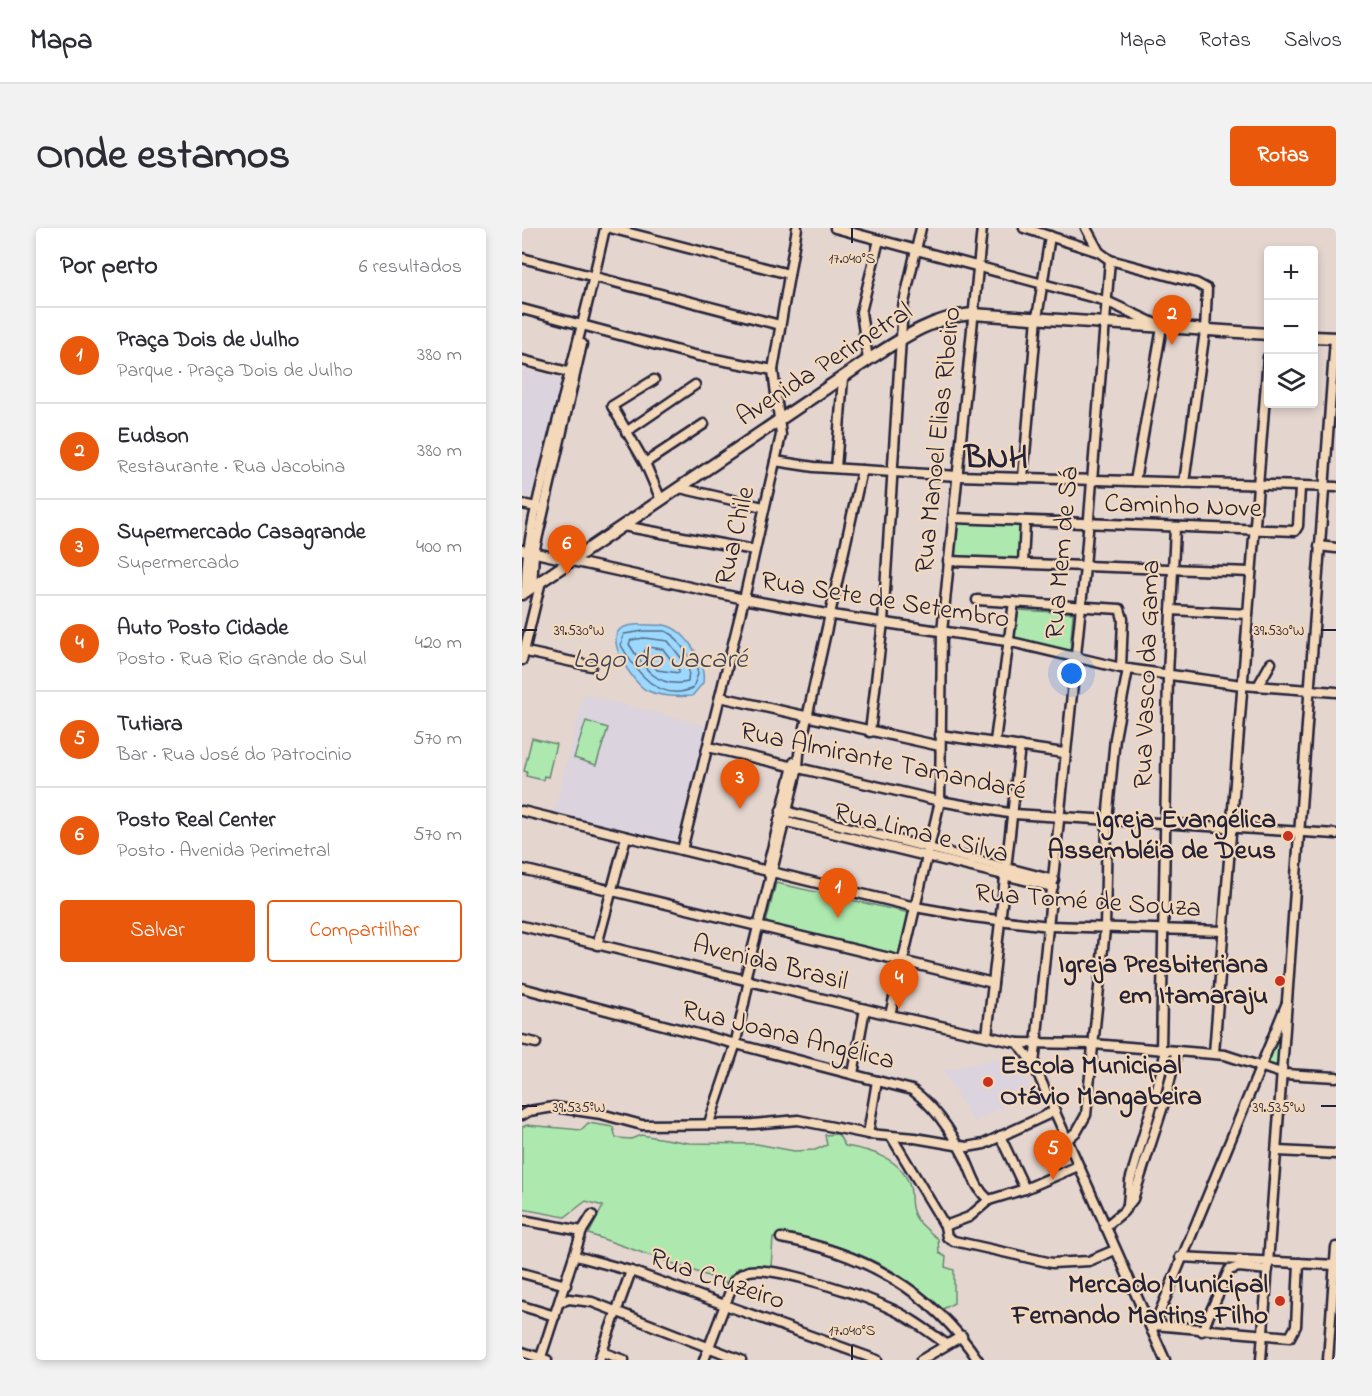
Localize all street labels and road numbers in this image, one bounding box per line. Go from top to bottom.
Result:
street label: Avenida Perimetral [729,293,921,437]
street label: Rua Manoel Elias Ribeiro [906,305,972,575]
street label: Rua Mem de Sá [1036,465,1090,641]
street label: Rua Chile [706,482,767,589]
street label: Caminho Nove [1104,485,1263,529]
street label: Rua Vasco da Gama [1125,559,1171,789]
street label: Rua Sete de Setembro [758,562,1012,640]
street label: Rua Almirante Tamandaré [736,713,1031,812]
street label: Rua Lima e Silva [829,793,1013,875]
street label: Rua Tomé de Souza [974,875,1202,929]
street label: Avenida Brasil [688,926,852,1002]
street label: Rua Joana Angélica [677,991,899,1081]
street label: Rua Cruzeiro [644,1239,790,1321]

